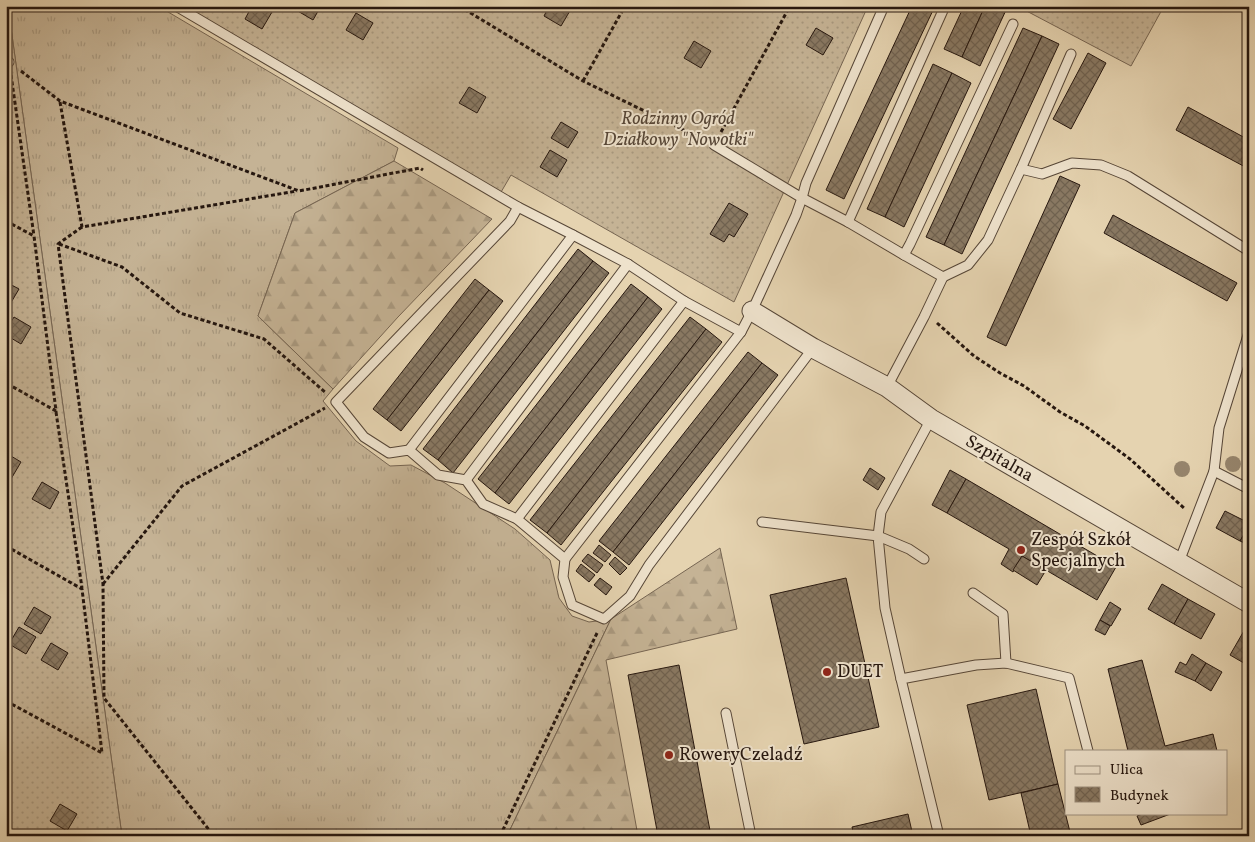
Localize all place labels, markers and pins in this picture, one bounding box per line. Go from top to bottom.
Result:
place label: Zespół Szkół Specjalnych [1031,528,1131,574]
marker: Zespół Szkół Specjalnych [1015,544,1027,556]
place label: DUET [837,660,884,685]
marker: DUET [821,666,833,678]
place label: RoweryCzeladź [679,743,803,768]
marker: RoweryCzeladź [663,749,675,761]

